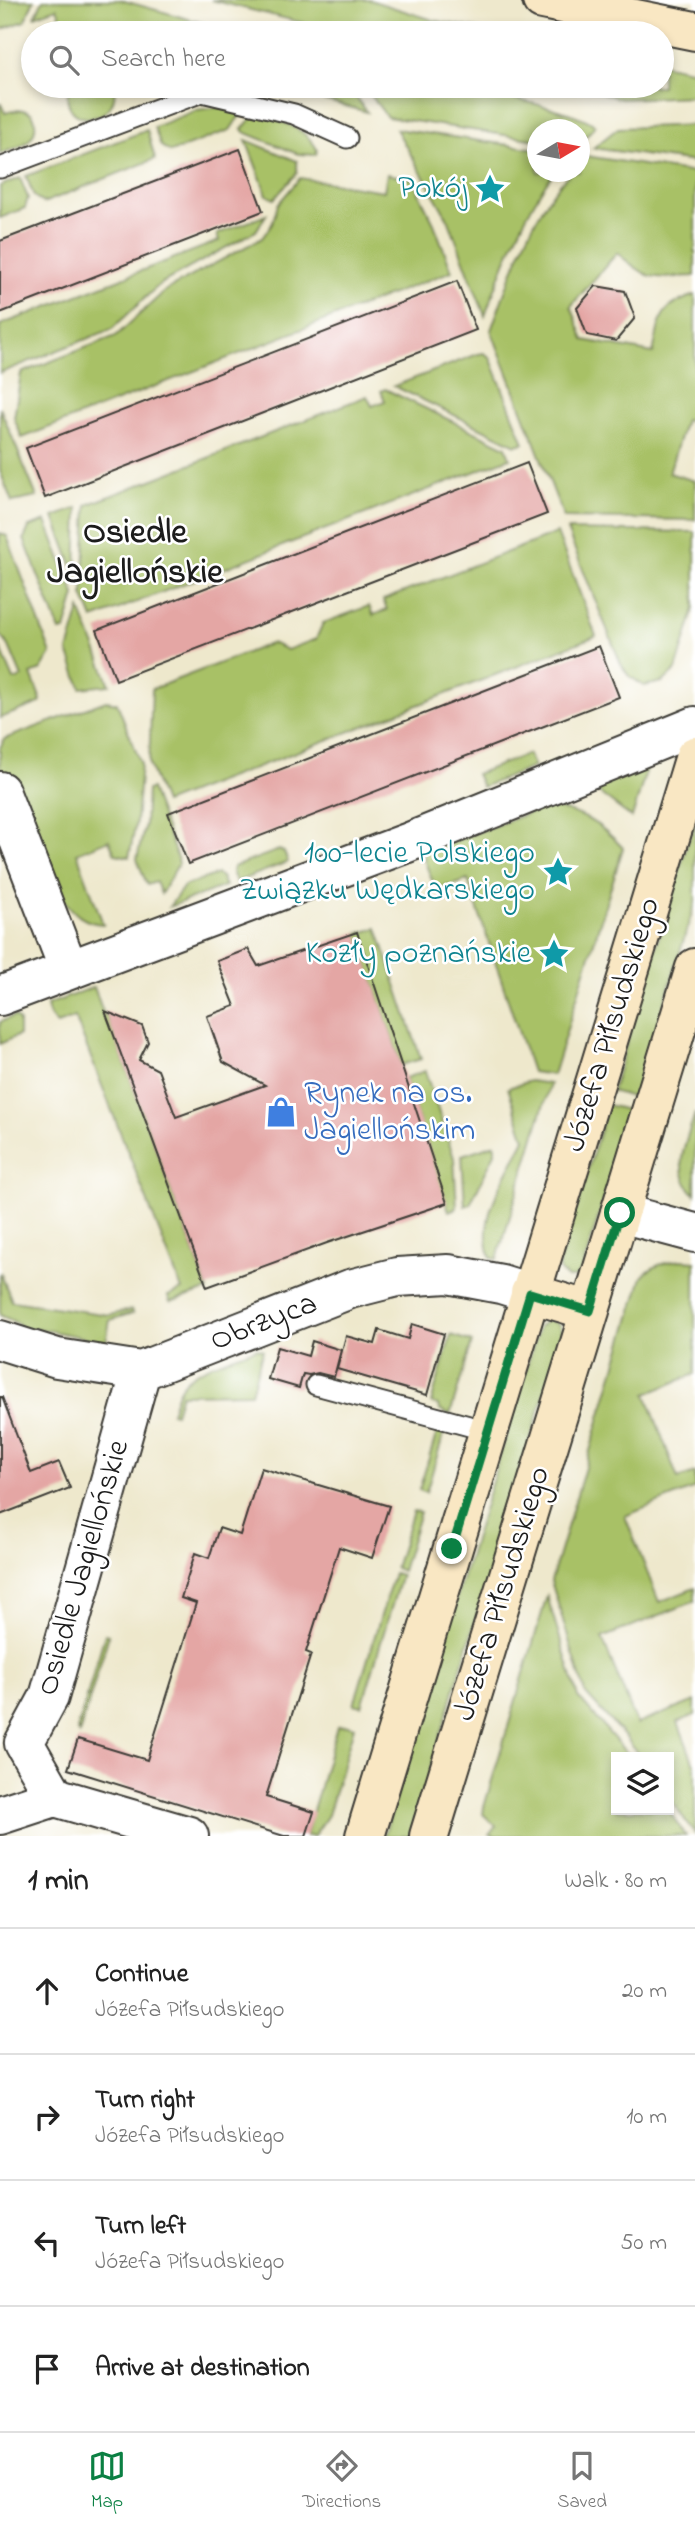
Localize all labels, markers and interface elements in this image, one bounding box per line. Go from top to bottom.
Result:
search box [21,21,674,98]
icon: search [45,41,83,79]
text: Search here [101,41,226,79]
north arrow [527,119,590,182]
place label: Pokój [398,166,468,213]
place icon: Pokój [473,172,507,206]
district label: Osiedle Jagiellońskie [47,508,224,600]
place label: 100-lecie Polskiego Związku Wędkarskiego [239,831,535,915]
place icon: 100-lecie Polskiego Związku Wędkarskiego [541,855,575,889]
street label: Józefa Piłsudskiego [552,892,674,1158]
place label: Kozły poznańskie [306,931,532,978]
place icon: Kozły poznańskie [537,937,571,971]
place label: Rynek na os. Jagiellońskim [304,1071,475,1155]
shop icon: Rynek na os. Jagiellońskim [264,1095,298,1129]
route start [604,1197,635,1228]
street label: Obrzyca [204,1281,324,1365]
street label: Osiedle Jagiellońskie [25,1434,143,1701]
street label: Józefa Piłsudskiego [442,1461,564,1727]
route end [436,1533,467,1564]
map controls [611,1752,674,1815]
button: layers [611,1752,674,1815]
text: 1 min [28,1860,89,1904]
text: Walk · 80 m [564,1865,667,1898]
text: Continue [95,1956,188,1994]
icon: ahead [28,1972,66,2010]
text: 20 m [622,1975,667,2008]
text: Józefa Piłsudskiego [95,1994,285,2027]
text: Turn right [95,2082,195,2120]
icon: right [28,2098,66,2136]
text: 10 m [626,2101,667,2134]
text: Józefa Piłsudskiego [95,2120,285,2153]
text: Turn left [95,2208,186,2246]
icon: left [28,2224,66,2262]
text: 50 m [620,2227,667,2260]
text: Józefa Piłsudskiego [95,2246,285,2279]
icon: arrive [28,2350,66,2388]
text: Arrive at destination [95,2350,310,2388]
tab: Map [88,2447,126,2516]
tab: Directions [302,2447,381,2516]
tab: Saved [557,2447,607,2516]

